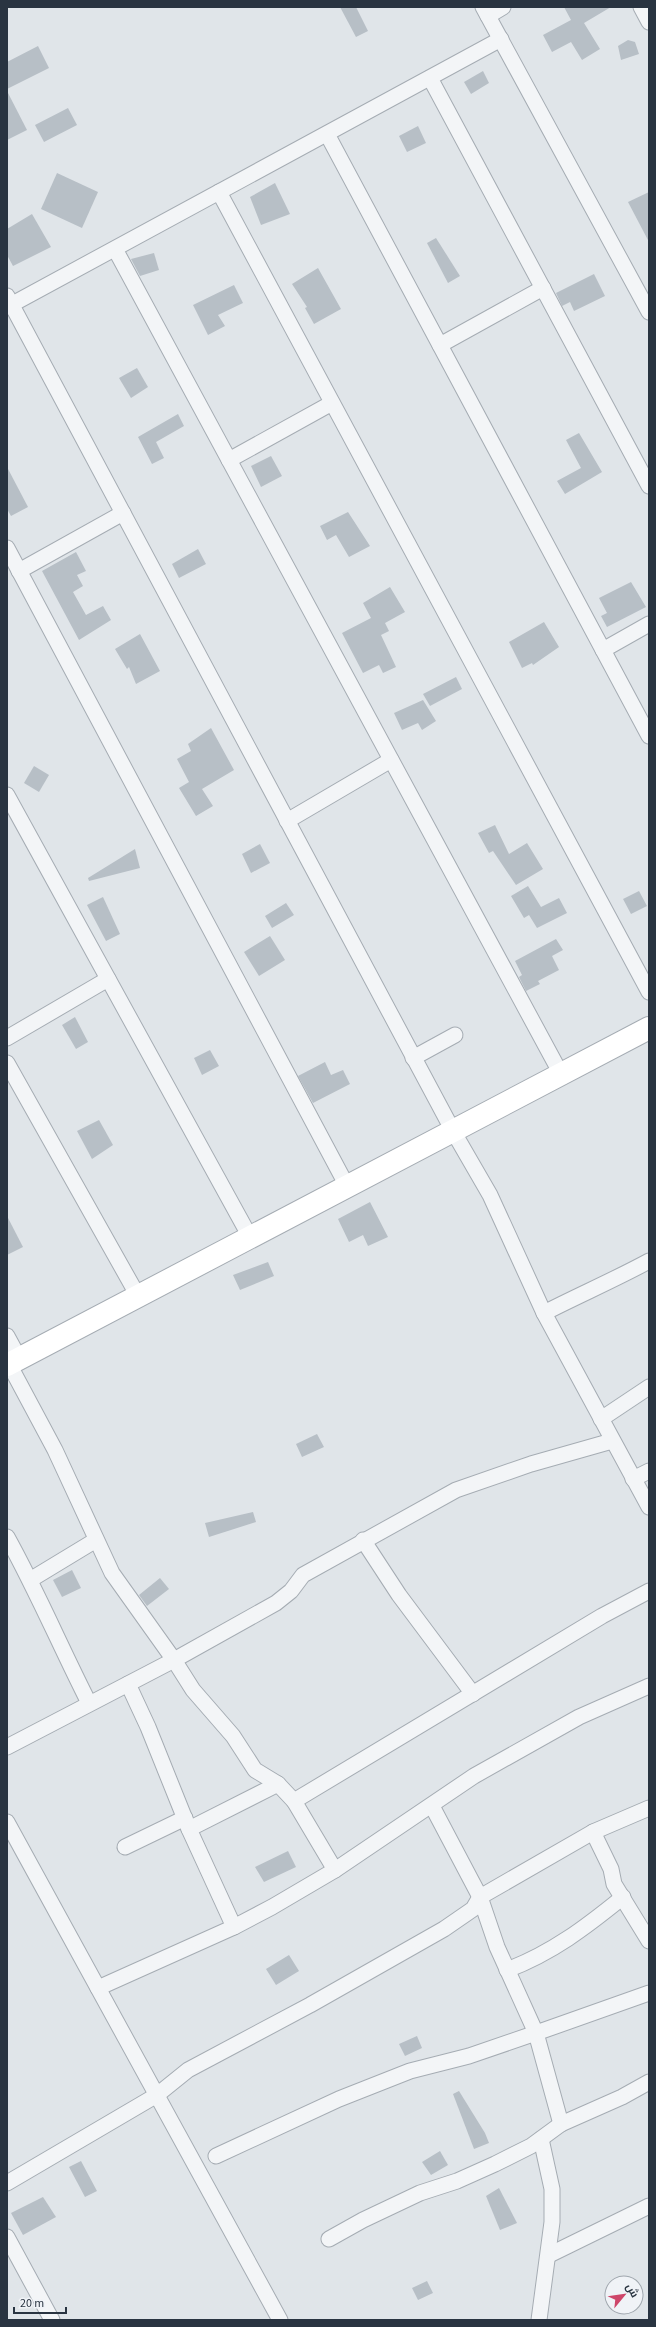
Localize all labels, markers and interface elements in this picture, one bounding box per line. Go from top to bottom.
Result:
north arrow [604,2275,644,2315]
text: ش [622,2281,642,2300]
scale bar [14,2289,66,2315]
text: 20 m [20,2295,44,2312]

